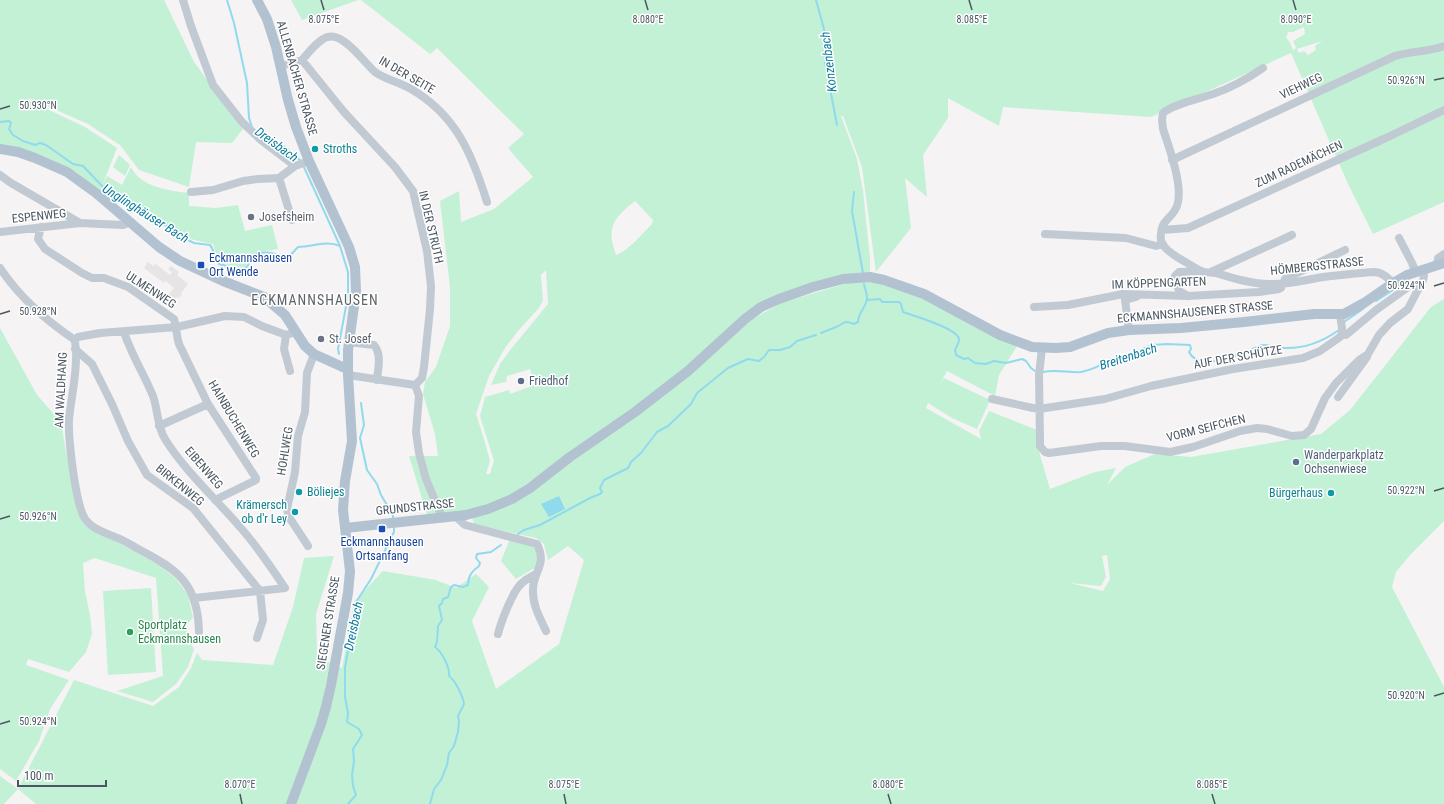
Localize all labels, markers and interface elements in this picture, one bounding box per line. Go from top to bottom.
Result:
text: 8.075°E [308,14,340,25]
text: 8.080°E [632,14,664,25]
text: 8.085°E [956,14,988,25]
text: 8.090°E [1280,14,1312,25]
street label: ALLENBACHER STRASSE [274,19,320,137]
water label: Konzenbach [817,31,840,93]
street label: IN DER SEITE [376,53,438,97]
street label: VIEHWEG [1278,70,1324,102]
text: 50.926°N [1387,75,1425,86]
text: 50.930°N [19,100,57,111]
water label: Dreisbach [252,124,301,165]
street label: ZUM RADEMÄCHEN [1253,137,1345,190]
place label: Stroths [323,142,357,156]
marker: Stroths [310,144,320,154]
water label: Unglinghäuser Bach [100,181,192,246]
street label: IN DER STRUTH [416,189,446,265]
street label: ESPENWEG [11,206,67,226]
place label: Josefsheim [259,210,314,224]
marker: Josefsheim [246,212,256,222]
place label: Eckmannshausen Ort Wende [209,251,292,279]
street label: HÖMBERGSTRASSE [1269,253,1364,278]
marker: Eckmannshausen Ort Wende [196,260,206,270]
street label: ULMENWEG [123,269,179,311]
street label: IM KÖPPENGARTEN [1111,273,1207,292]
text: 50.924°N [1387,280,1425,291]
district label: ECKMANNSHAUSEN [251,292,379,308]
street label: ECKMANNSHAUSENER STRASSE [1116,298,1274,326]
text: 50.928°N [19,306,57,317]
place label: St. Josef [329,332,372,346]
marker: St. Josef [316,334,326,344]
water label: Breitenbach [1098,340,1159,373]
street label: AUF DER SCHÜTZE [1192,341,1283,372]
street label: AM WALDHANG [52,352,70,428]
place label: Friedhof [529,374,568,388]
marker: Friedhof [516,376,526,386]
street label: HAINBUCHENWEG [205,378,263,460]
street label: VORM SEIFCHEN [1165,411,1247,445]
street label: HOHLWEG [274,426,296,476]
street label: EIBENWEG [182,444,226,492]
place label: Wanderparkplatz Ochsenwiese [1304,448,1384,476]
marker: Wanderparkplatz Ochsenwiese [1291,457,1301,467]
street label: BIRKENWEG [153,461,207,509]
place label: Böliejes [307,485,345,499]
text: 50.922°N [1387,485,1425,496]
place label: Bürgerhaus [1269,486,1323,500]
marker: Böliejes [294,487,304,497]
marker: Bürgerhaus [1326,488,1336,498]
street label: GRUNDSTRASSE [375,496,455,518]
place label: Krämersch ob d'r Ley [236,498,287,526]
marker: Krämersch ob d'r Ley [290,507,300,517]
text: 50.926°N [19,511,57,522]
marker: Eckmannshausen Ortsanfang [377,524,387,534]
place label: Eckmannshausen Ortsanfang [341,535,424,563]
street label: SIEGENER STRASSE [314,575,342,671]
water label: Dreisbach [341,600,366,652]
place label: Sportplatz Eckmannshausen [138,618,221,646]
marker: Sportplatz Eckmannshausen [125,627,135,637]
text: 50.920°N [1387,690,1425,701]
text: 50.924°N [19,716,57,727]
scale bar [18,762,106,788]
text: 100 m [24,769,54,783]
text: 8.070°E [224,779,256,790]
text: 8.075°E [548,779,580,790]
text: 8.080°E [872,779,904,790]
text: 8.085°E [1196,779,1228,790]

